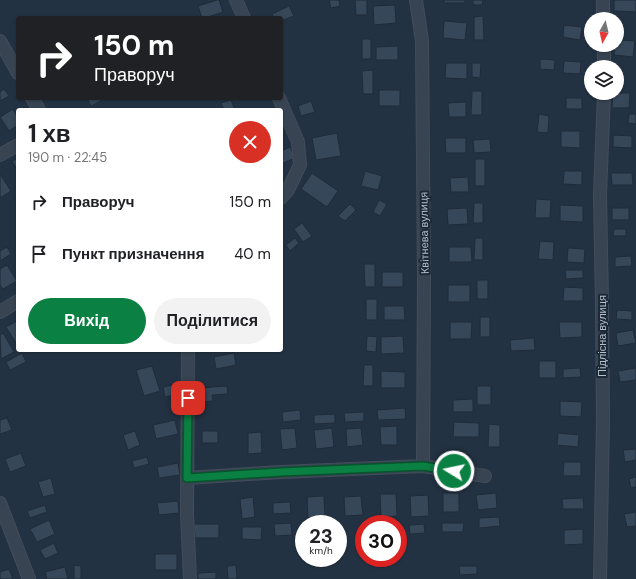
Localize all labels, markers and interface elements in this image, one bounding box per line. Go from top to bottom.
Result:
north arrow [584,12,624,52]
map controls [584,12,624,100]
text: 150 m [94,27,174,64]
icon: right [28,32,80,84]
button: layers [584,60,624,100]
text: Праворуч [94,63,175,87]
text: 1 хв [28,118,70,149]
button: close [229,121,271,163]
text: 190 m · 22:45 [28,149,107,166]
icon: right [28,191,50,213]
text: Праворуч [62,192,135,212]
text: 150 m [230,192,271,212]
street label: Квітнева вулиця [416,192,432,274]
icon: arrive [28,243,50,265]
text: Пункт призначення [62,244,204,264]
text: 40 m [234,244,271,264]
street label: Підлісна вулиця [595,295,609,377]
button: Вихід [28,298,146,344]
button: Поділитися [154,298,271,344]
pin [171,381,205,415]
icon: arrive [177,387,199,409]
position arrow [433,450,475,492]
speed limit sign: 30 [355,515,407,567]
text: 23 [309,523,333,549]
text: km/h [309,544,333,557]

